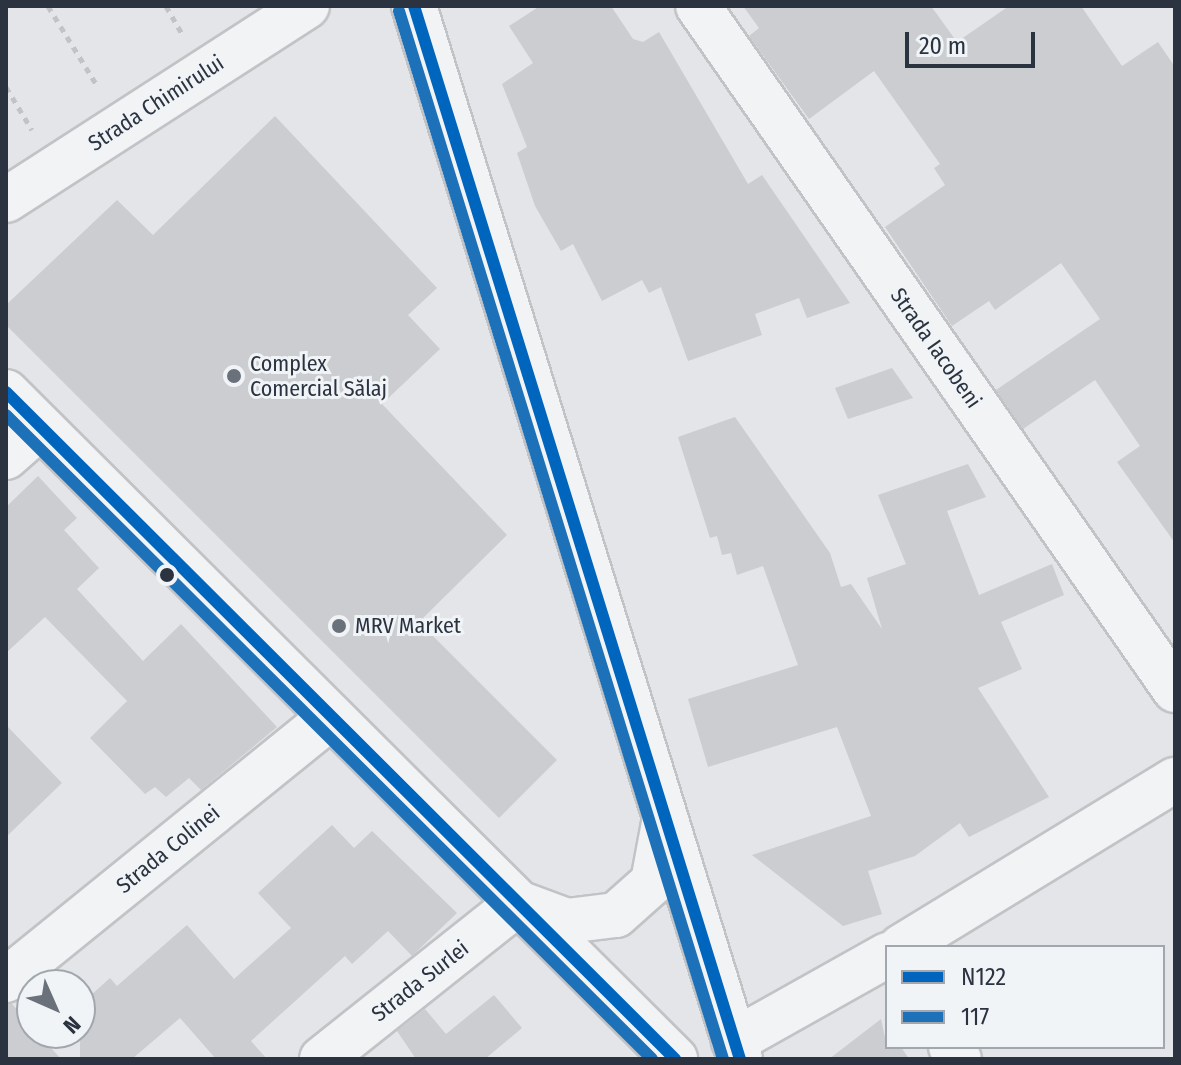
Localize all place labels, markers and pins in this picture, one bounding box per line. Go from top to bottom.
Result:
place label: Complex Comercial Sălaj [250,350,387,402]
marker: Complex Comercial Sălaj [225,367,243,385]
unlabelled marker [159,567,175,583]
place label: MRV Market [355,613,461,639]
marker: MRV Market [330,617,348,635]

